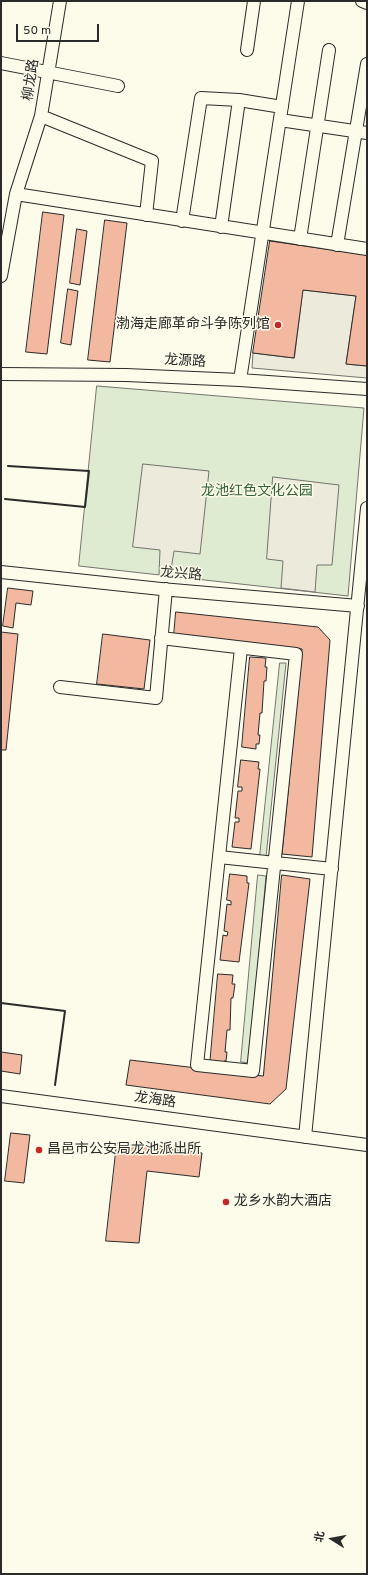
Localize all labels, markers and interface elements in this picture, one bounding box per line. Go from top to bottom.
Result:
scale bar [18,16,101,42]
text: 50 m [23,23,51,39]
street label: 柳龙路 [20,58,44,102]
place label: 渤海走廊革命斗争陈列馆 [116,317,270,333]
marker: 渤海走廊革命斗争陈列馆 [273,320,283,330]
street label: 龙源路 [164,353,206,371]
park label: 龙池红色文化公园 [201,484,313,500]
street label: 龙兴路 [159,565,203,585]
street label: 龙海路 [133,1090,177,1112]
place label: 昌邑市公安局龙池派出所 [47,1142,201,1158]
marker: 昌邑市公安局龙池派出所 [34,1145,44,1155]
place label: 龙乡水韵大酒店 [234,1194,332,1210]
marker: 龙乡水韵大酒店 [221,1197,231,1207]
north arrow [312,1519,352,1559]
text: 北 [312,1530,328,1543]

